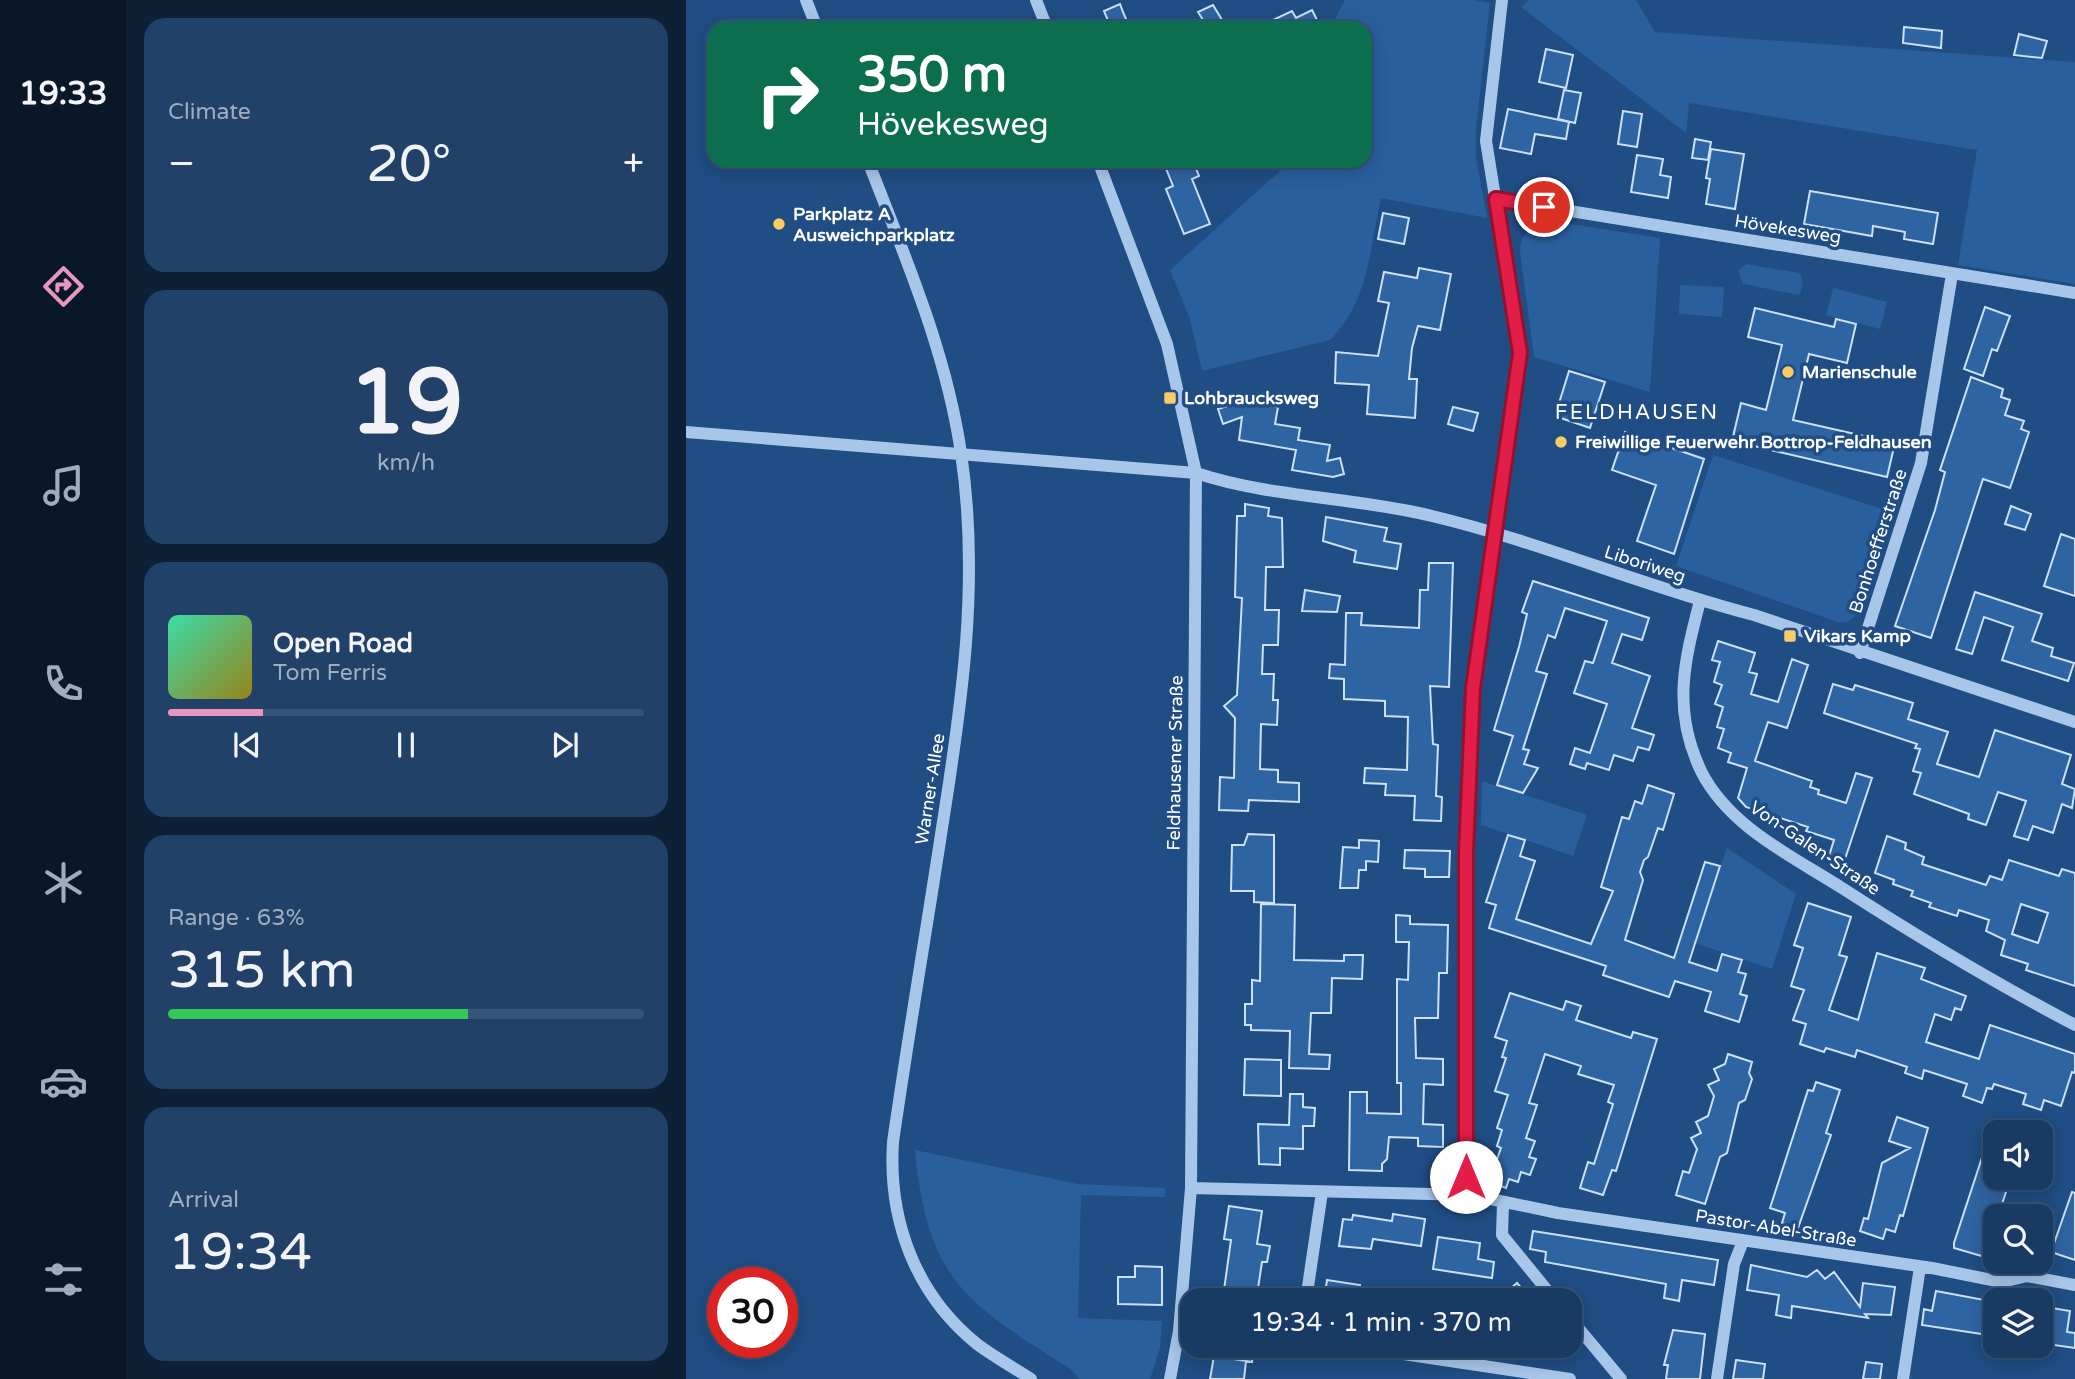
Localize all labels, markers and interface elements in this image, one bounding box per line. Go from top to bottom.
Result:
text: 350 m [857,46,1007,105]
icon: right [742,49,833,140]
text: 19:33 [19,75,107,113]
text: Climate [168,98,251,126]
text: Hövekesweg [857,106,1049,144]
text: 20° [366,133,451,196]
text: − [168,141,195,187]
text: + [623,141,644,187]
pin [1514,177,1574,237]
icon: arrive [1525,188,1563,226]
place label: Parkplatz A Ausweichparkplatz [793,203,955,246]
street label: Hövekesweg [1733,210,1843,248]
marker: Parkplatz A Ausweichparkplatz [771,216,787,232]
icon: directions [39,262,88,311]
text: 19 [349,348,463,458]
place label: Marienschule [1802,361,1917,383]
marker: Marienschule [1780,364,1796,380]
place label: Lohbraucksweg [1184,387,1319,409]
marker: Lohbraucksweg [1162,390,1178,406]
district label: FELDHAUSEN [1555,400,1719,425]
place label: Freiwillige Feuerwehr Bottrop-Feldhausen [1575,431,1932,453]
marker: Freiwillige Feuerwehr Bottrop-Feldhausen [1553,434,1569,450]
text: km/h [377,449,435,477]
icon: music [39,461,88,510]
street label: Bonhoefferstraße [1844,466,1912,616]
street label: Liboriweg [1602,541,1688,587]
place label: Vikars Kamp [1804,625,1911,647]
text: Open Road [273,628,413,659]
marker: Vikars Kamp [1782,628,1798,644]
icon: phone [39,659,88,708]
text: Tom Ferris [273,659,387,687]
street label: Feldhausener Straße [1162,675,1188,851]
icon: previous [228,726,266,764]
icon: pause [387,726,425,764]
icon: next [546,726,584,764]
street label: Warner-Allee [910,732,950,846]
street label: Von-Galen-Straße [1745,796,1885,900]
icon: climate [39,858,88,907]
text: Range · 63% [168,904,304,932]
text: 315 km [168,939,356,1002]
icon: car [39,1057,88,1106]
map controls [1983,1120,2053,1358]
button: sound [1983,1120,2053,1190]
position arrow [1429,1140,1503,1214]
text: Arrival [168,1186,239,1214]
street label: Pastor-Abel-Straße [1694,1204,1858,1252]
button: search [1983,1204,2053,1274]
text: 19:34 [168,1221,312,1284]
icon: filters [39,1255,88,1304]
speed limit sign: 30 [707,1267,798,1358]
button: layers [1983,1288,2053,1358]
text: 19:34 · 1 min · 370 m [1250,1307,1512,1338]

